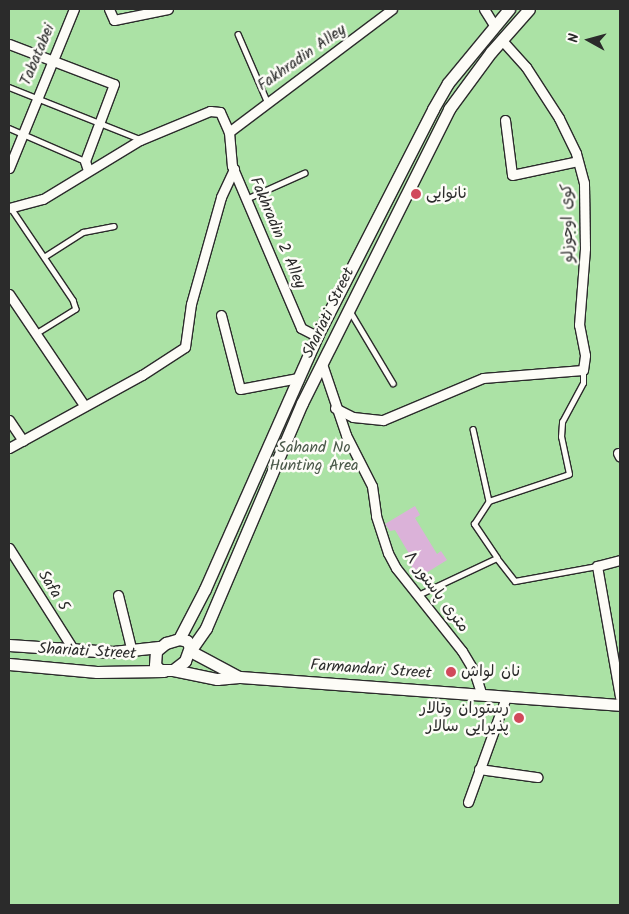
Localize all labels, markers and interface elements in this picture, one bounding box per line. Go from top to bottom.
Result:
north arrow [564,15,614,65]
street label: Fakhradin Alley [254,20,350,96]
street label: Tabatabei [16,21,60,89]
text: N [563,32,586,44]
street label: Fakhradin 2 Alley [245,174,309,292]
street label: کوی اوجوزلو [558,183,578,263]
place label: نانوایی [426,184,468,204]
marker: نانوایی [410,188,422,200]
street label: Shariati Street [299,265,359,361]
park label: Sahand No Hunting Area [269,438,359,476]
street label: ۸ متری پاستور [399,548,473,636]
street label: Safa 5 [33,567,73,615]
street label: Shariati Street [37,640,137,664]
street label: Farmandari Street [310,656,432,684]
place label: نان لواش [461,662,520,682]
marker: نان لواش [445,666,457,678]
place label: رستوران وتالار پذیرایی سالار [420,699,509,737]
marker: رستوران وتالار پذیرایی سالار [513,712,525,724]

